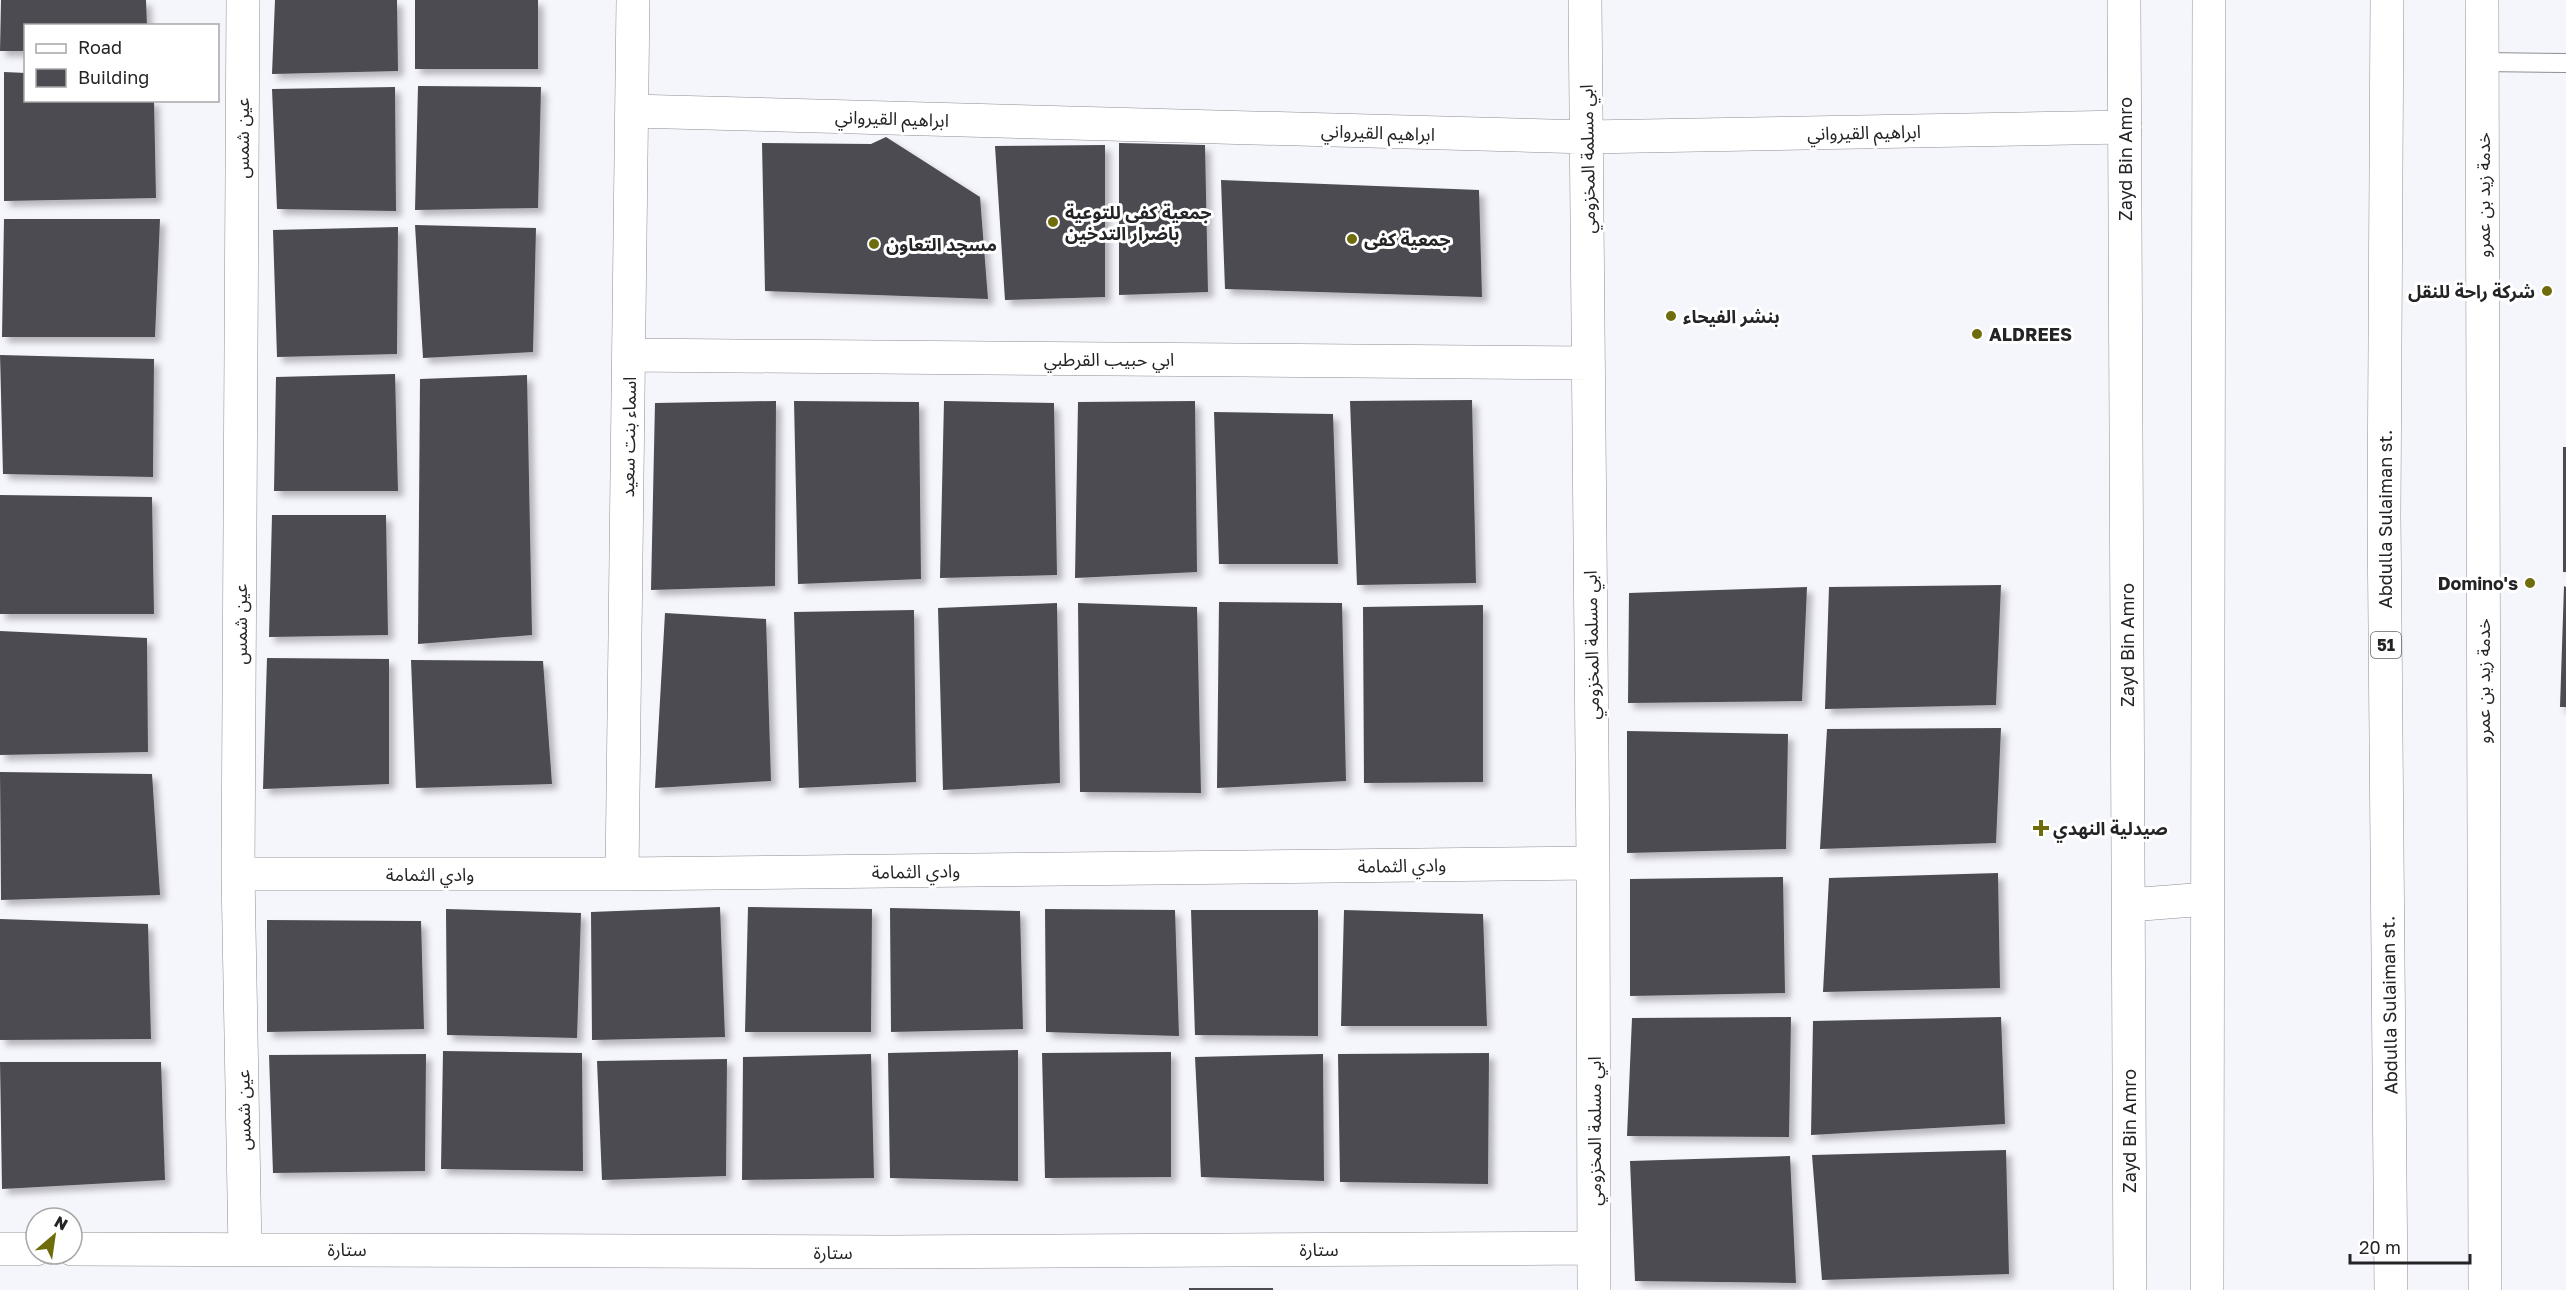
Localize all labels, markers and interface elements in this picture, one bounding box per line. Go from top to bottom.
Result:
legend [24,24,219,102]
text: Road [78,36,122,58]
text: Building [78,66,149,88]
street label: ابي مسلمة المخزومي [1575,84,1602,234]
street label: Zayd Bin Amro [2114,97,2136,221]
street label: عين شمس [231,98,254,178]
street label: ابراهيم القيرواني [835,105,949,134]
street label: ابراهيم القيرواني [1321,119,1435,148]
street label: ابراهيم القيرواني [1807,120,1921,147]
street label: خدمة زيد بن عمرو [2472,132,2495,258]
place label: جمعية كفى للتوعية باضرار التدخين [1065,201,1212,245]
marker: جمعية كفى للتوعية باضرار التدخين [1046,215,1060,229]
place label: جمعية كفى [1364,228,1450,250]
marker: جمعية كفى [1345,232,1359,246]
place label: مسجد التعاون [886,233,997,255]
marker: مسجد التعاون [867,237,881,251]
place label: شركة راحة للنقل [2408,280,2535,303]
marker: شركة راحة للنقل [2540,284,2554,298]
place label: بنشر الفيحاء [1683,305,1780,328]
marker: بنشر الفيحاء [1664,309,1678,323]
place label: ALDREES [1989,323,2072,345]
marker: ALDREES [1970,327,1984,341]
street label: ابي حبيب القرطبي [1044,348,1174,373]
street label: اسماء بنت سعيد [616,376,640,498]
street label: Abdulla Sulaiman st. [2374,430,2396,608]
street label: ابي مسلمة المخزومي [1579,570,1606,720]
place label: Domino's [2438,572,2518,594]
marker: Domino's [2523,576,2537,590]
street label: Zayd Bin Amro [2116,583,2138,707]
street label: عين شمس [229,584,252,664]
street label: خدمة زيد بن عمرو [2472,618,2495,744]
road number: 51 [2371,632,2401,658]
place label: صيدلية النهدي [2053,817,2168,843]
marker: صيدلية النهدي [2034,821,2048,835]
street label: وادي الثمامة [1358,853,1447,880]
street label: وادي الثمامة [872,859,961,886]
street label: وادي الثمامة [386,863,474,888]
street label: Abdulla Sulaiman st. [2376,915,2402,1095]
street label: ابي مسلمة المخزومي [1583,1056,1608,1206]
street label: عين شمس [231,1069,256,1151]
street label: Zayd Bin Amro [2118,1069,2140,1193]
north arrow [24,1206,84,1266]
text: N [51,1211,71,1235]
scale bar [2350,1227,2470,1265]
text: 20 m [2359,1236,2401,1258]
street label: ستارة [327,1238,367,1261]
street label: ستارة [1299,1238,1339,1261]
street label: ستارة [813,1241,853,1264]

